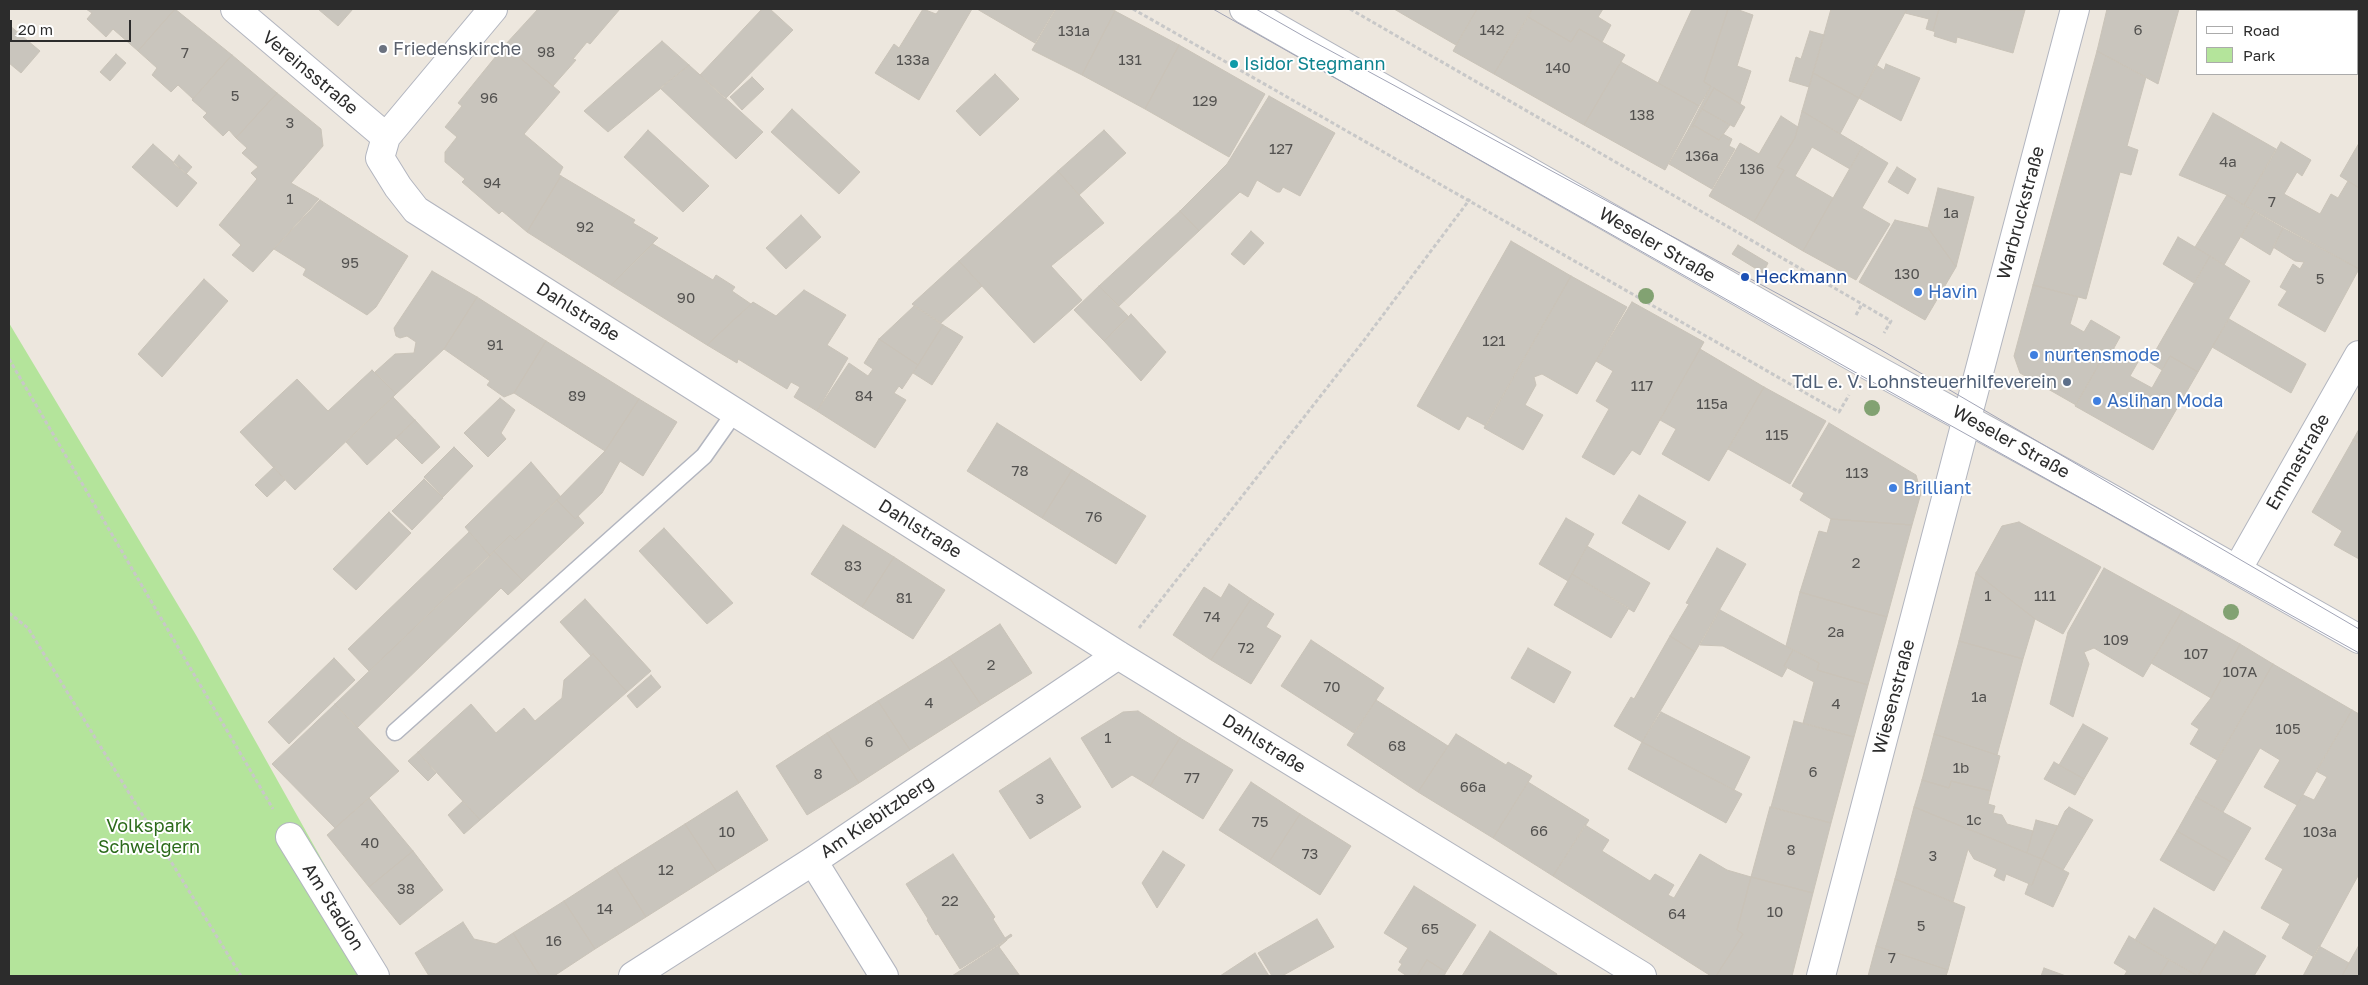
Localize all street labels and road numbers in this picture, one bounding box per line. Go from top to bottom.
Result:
street label: Vereinsstraße [258,27,362,119]
street label: Warbruckstraße [1993,144,2049,282]
street label: Weseler Straße [1595,203,1719,287]
street label: Dahlstraße [532,278,624,346]
street label: Weseler Straße [1949,401,2073,483]
street label: Emmastraße [2262,410,2334,514]
street label: Dahlstraße [874,495,966,563]
street label: Wiesenstraße [1868,637,1920,757]
street label: Dahlstraße [1218,710,1310,778]
street label: Am Kiebitzberg [816,771,938,863]
street label: Am Stadion [298,859,368,955]

